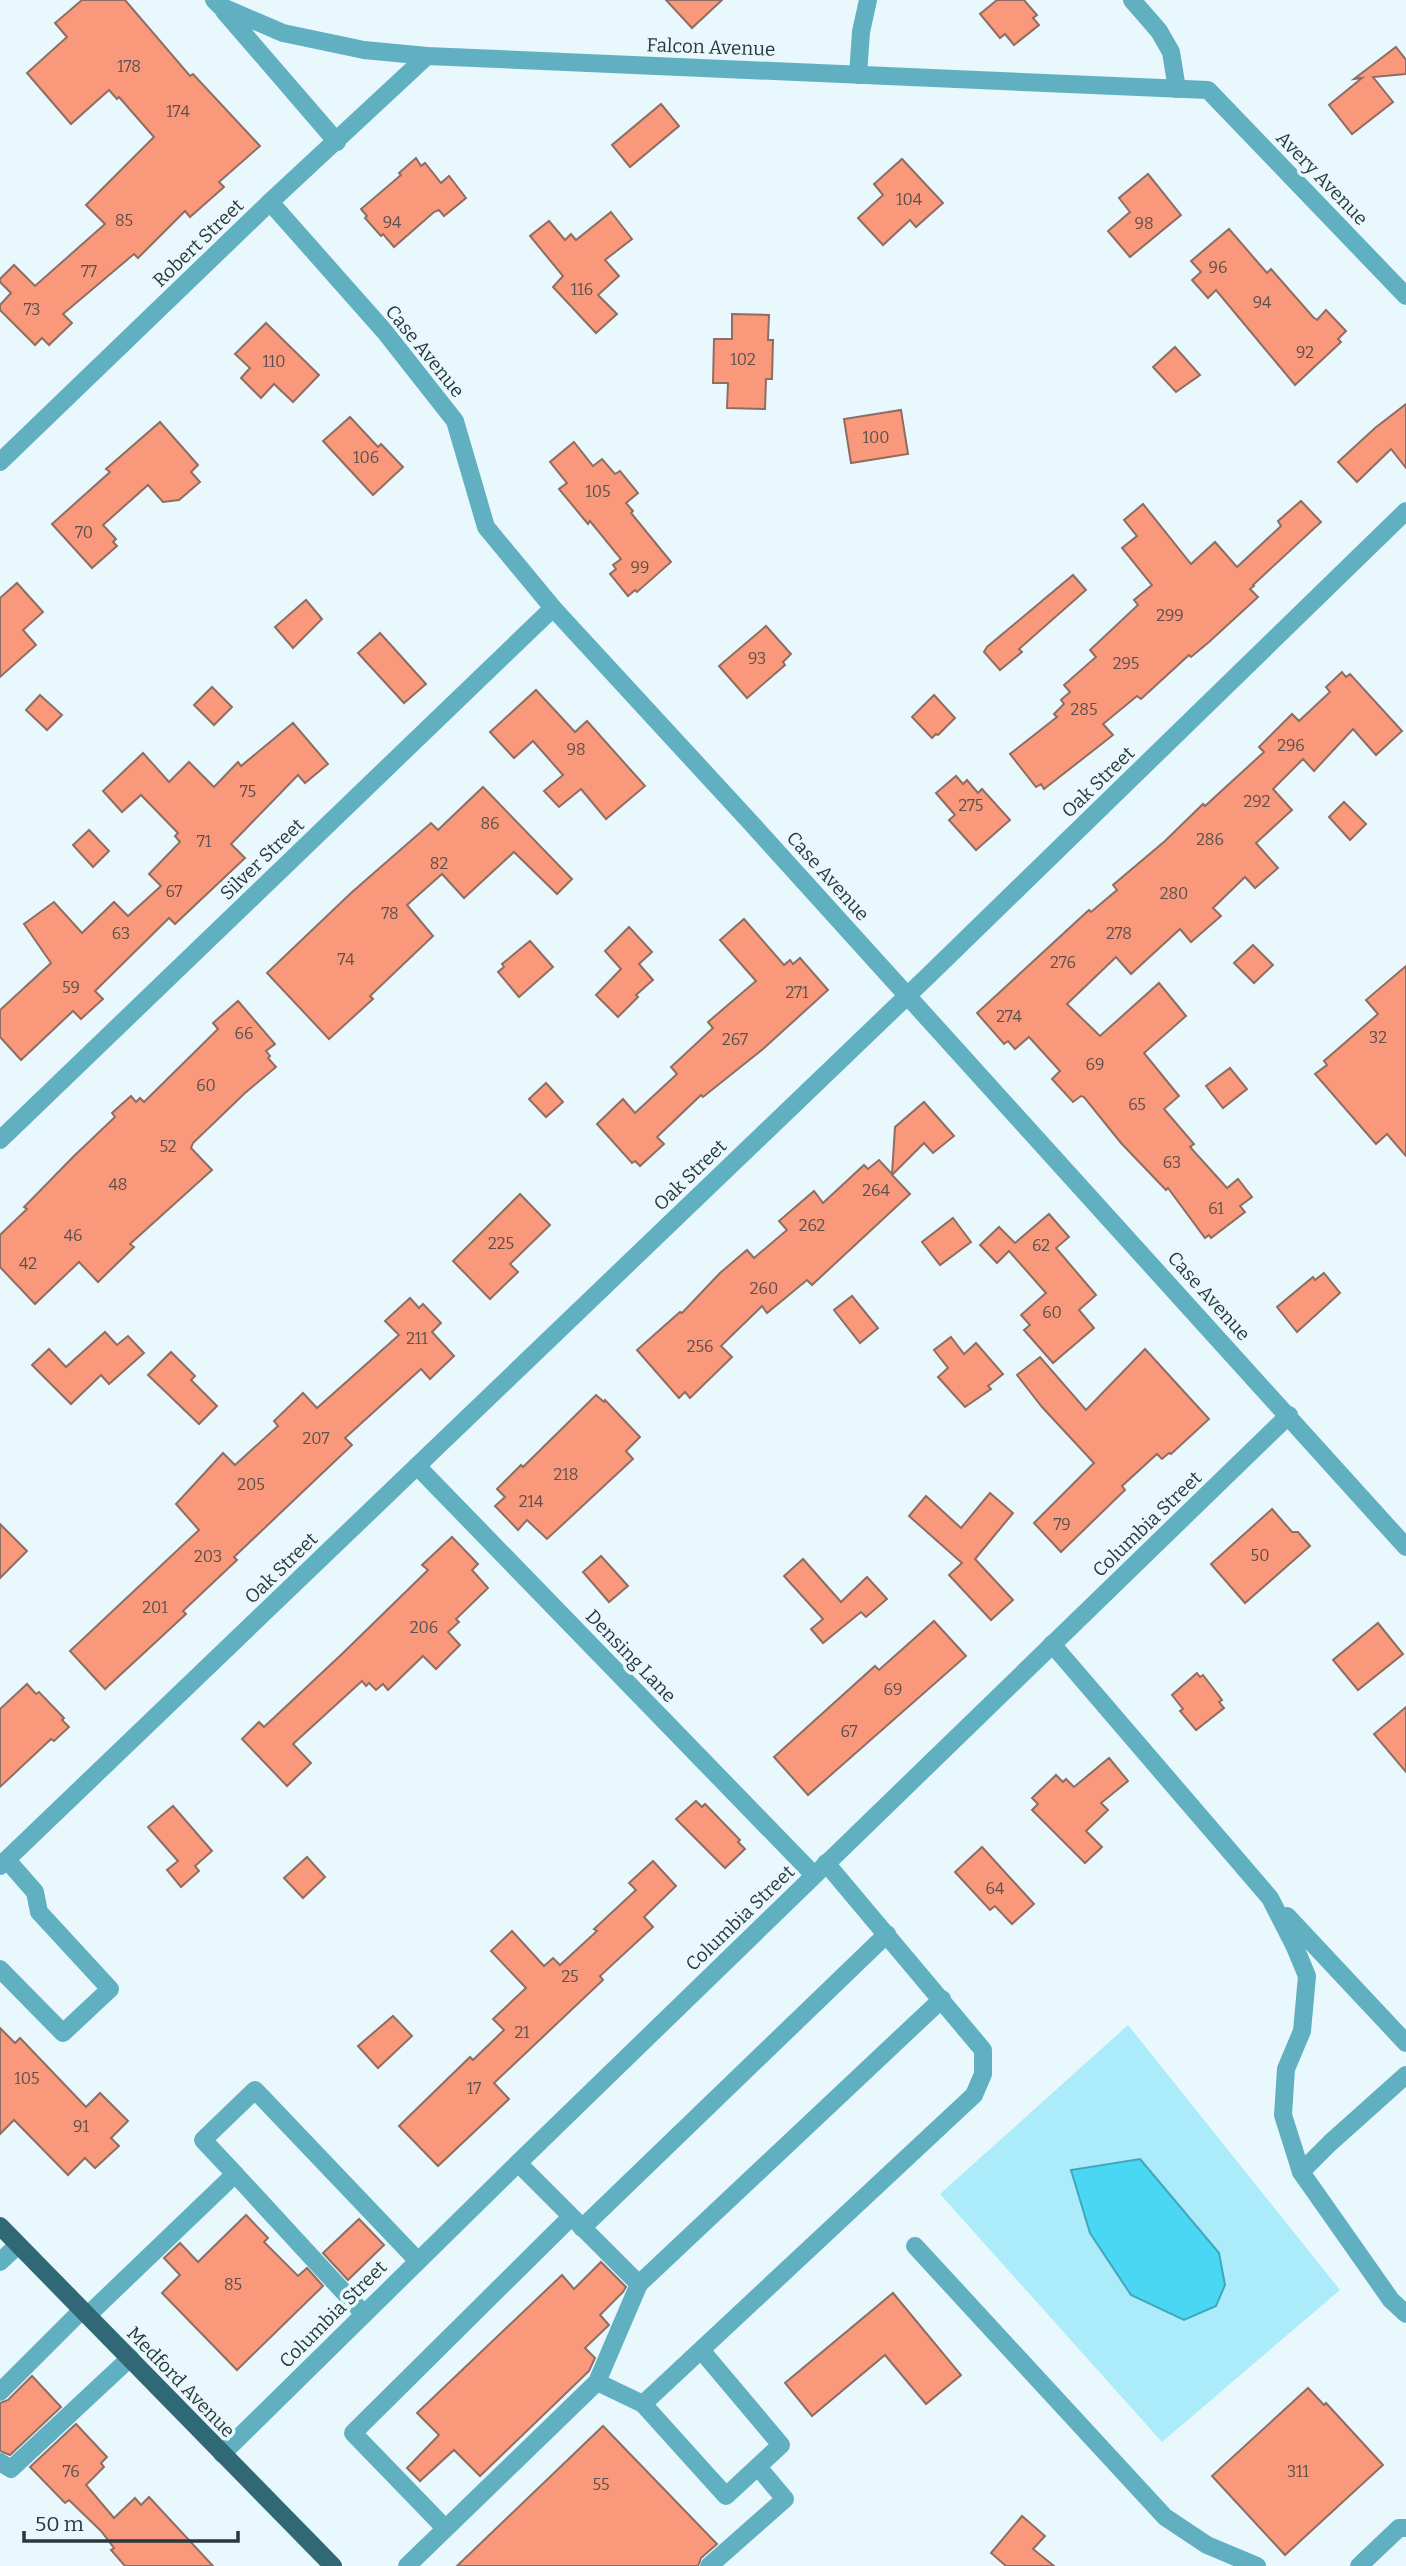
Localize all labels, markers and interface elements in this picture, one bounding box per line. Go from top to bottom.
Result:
street label: Falcon Avenue [646,33,776,61]
house number: 178 [117,57,141,76]
house number: 174 [166,102,190,121]
street label: Avery Avenue [1271,126,1373,230]
house number: 104 [896,190,923,209]
street label: Robert Street [148,194,248,292]
house number: 85 [115,211,133,230]
house number: 94 [383,213,402,232]
house number: 98 [1135,214,1154,233]
house number: 96 [1209,258,1227,277]
house number: 77 [81,262,97,281]
house number: 116 [571,280,593,299]
house number: 94 [1253,293,1272,312]
house number: 73 [24,300,40,319]
street label: Case Avenue [381,300,469,402]
house number: 92 [1296,343,1314,362]
house number: 102 [730,350,756,369]
house number: 110 [262,352,286,371]
house number: 100 [862,428,890,447]
house number: 106 [353,448,379,467]
house number: 105 [585,482,611,501]
house number: 70 [75,523,93,542]
house number: 99 [631,558,649,577]
house number: 299 [1156,606,1184,625]
house number: 93 [748,649,766,668]
house number: 295 [1113,654,1139,673]
house number: 285 [1071,700,1097,719]
house number: 296 [1277,736,1305,755]
house number: 98 [567,740,586,759]
street label: Oak Street [1057,742,1139,822]
house number: 75 [240,782,256,801]
house number: 292 [1244,792,1270,811]
house number: 275 [959,796,983,815]
street label: Silver Street [215,813,309,905]
house number: 86 [480,814,500,833]
street label: Case Avenue [782,827,874,925]
house number: 286 [1196,830,1224,849]
house number: 71 [197,832,212,851]
house number: 82 [430,854,448,873]
house number: 67 [165,882,183,901]
house number: 280 [1160,884,1188,903]
house number: 78 [381,904,399,923]
house number: 63 [112,924,130,943]
house number: 278 [1106,924,1132,943]
house number: 74 [337,950,355,969]
house number: 276 [1050,953,1076,972]
house number: 59 [62,978,80,997]
house number: 271 [785,983,809,1002]
house number: 274 [996,1007,1023,1026]
house number: 66 [235,1024,253,1043]
house number: 32 [1369,1028,1387,1047]
house number: 267 [722,1030,748,1049]
house number: 69 [1086,1055,1104,1074]
house number: 60 [196,1076,216,1095]
house number: 65 [1128,1095,1146,1114]
street label: Oak Street [649,1135,731,1215]
house number: 52 [160,1137,176,1156]
house number: 63 [1163,1153,1181,1172]
house number: 48 [109,1175,127,1194]
house number: 264 [862,1181,890,1200]
house number: 61 [1208,1199,1224,1218]
house number: 262 [799,1216,825,1235]
house number: 46 [64,1226,82,1245]
house number: 225 [488,1234,514,1253]
house number: 62 [1032,1236,1050,1255]
street label: Case Avenue [1163,1247,1255,1345]
house number: 42 [19,1254,37,1273]
house number: 260 [750,1279,778,1298]
house number: 60 [1042,1303,1062,1322]
house number: 211 [406,1329,428,1348]
house number: 256 [687,1337,713,1356]
house number: 207 [303,1429,330,1448]
house number: 218 [554,1465,578,1484]
street label: Columbia Street [1088,1466,1206,1582]
house number: 205 [237,1475,265,1494]
house number: 214 [519,1492,544,1511]
house number: 79 [1053,1515,1071,1534]
street label: Oak Street [240,1528,322,1608]
house number: 50 [1251,1546,1269,1565]
house number: 203 [194,1547,222,1566]
house number: 201 [142,1598,168,1617]
street label: Densing Lane [581,1605,681,1707]
house number: 206 [410,1618,438,1637]
house number: 69 [884,1680,902,1699]
house number: 67 [840,1722,858,1741]
street label: Columbia Street [681,1860,799,1976]
house number: 64 [986,1879,1005,1898]
house number: 25 [561,1967,579,1986]
house number: 21 [514,2023,530,2042]
house number: 105 [14,2069,40,2088]
house number: 17 [467,2079,481,2098]
house number: 91 [73,2117,89,2136]
street label: Columbia Street [275,2255,392,2372]
house number: 85 [224,2275,242,2294]
street label: Medford Avenue [122,2322,240,2442]
house number: 76 [62,2462,80,2481]
house number: 311 [1287,2462,1310,2481]
house number: 55 [592,2475,610,2494]
scale bar [24,2500,238,2544]
text: 50 m [35,2511,84,2537]

